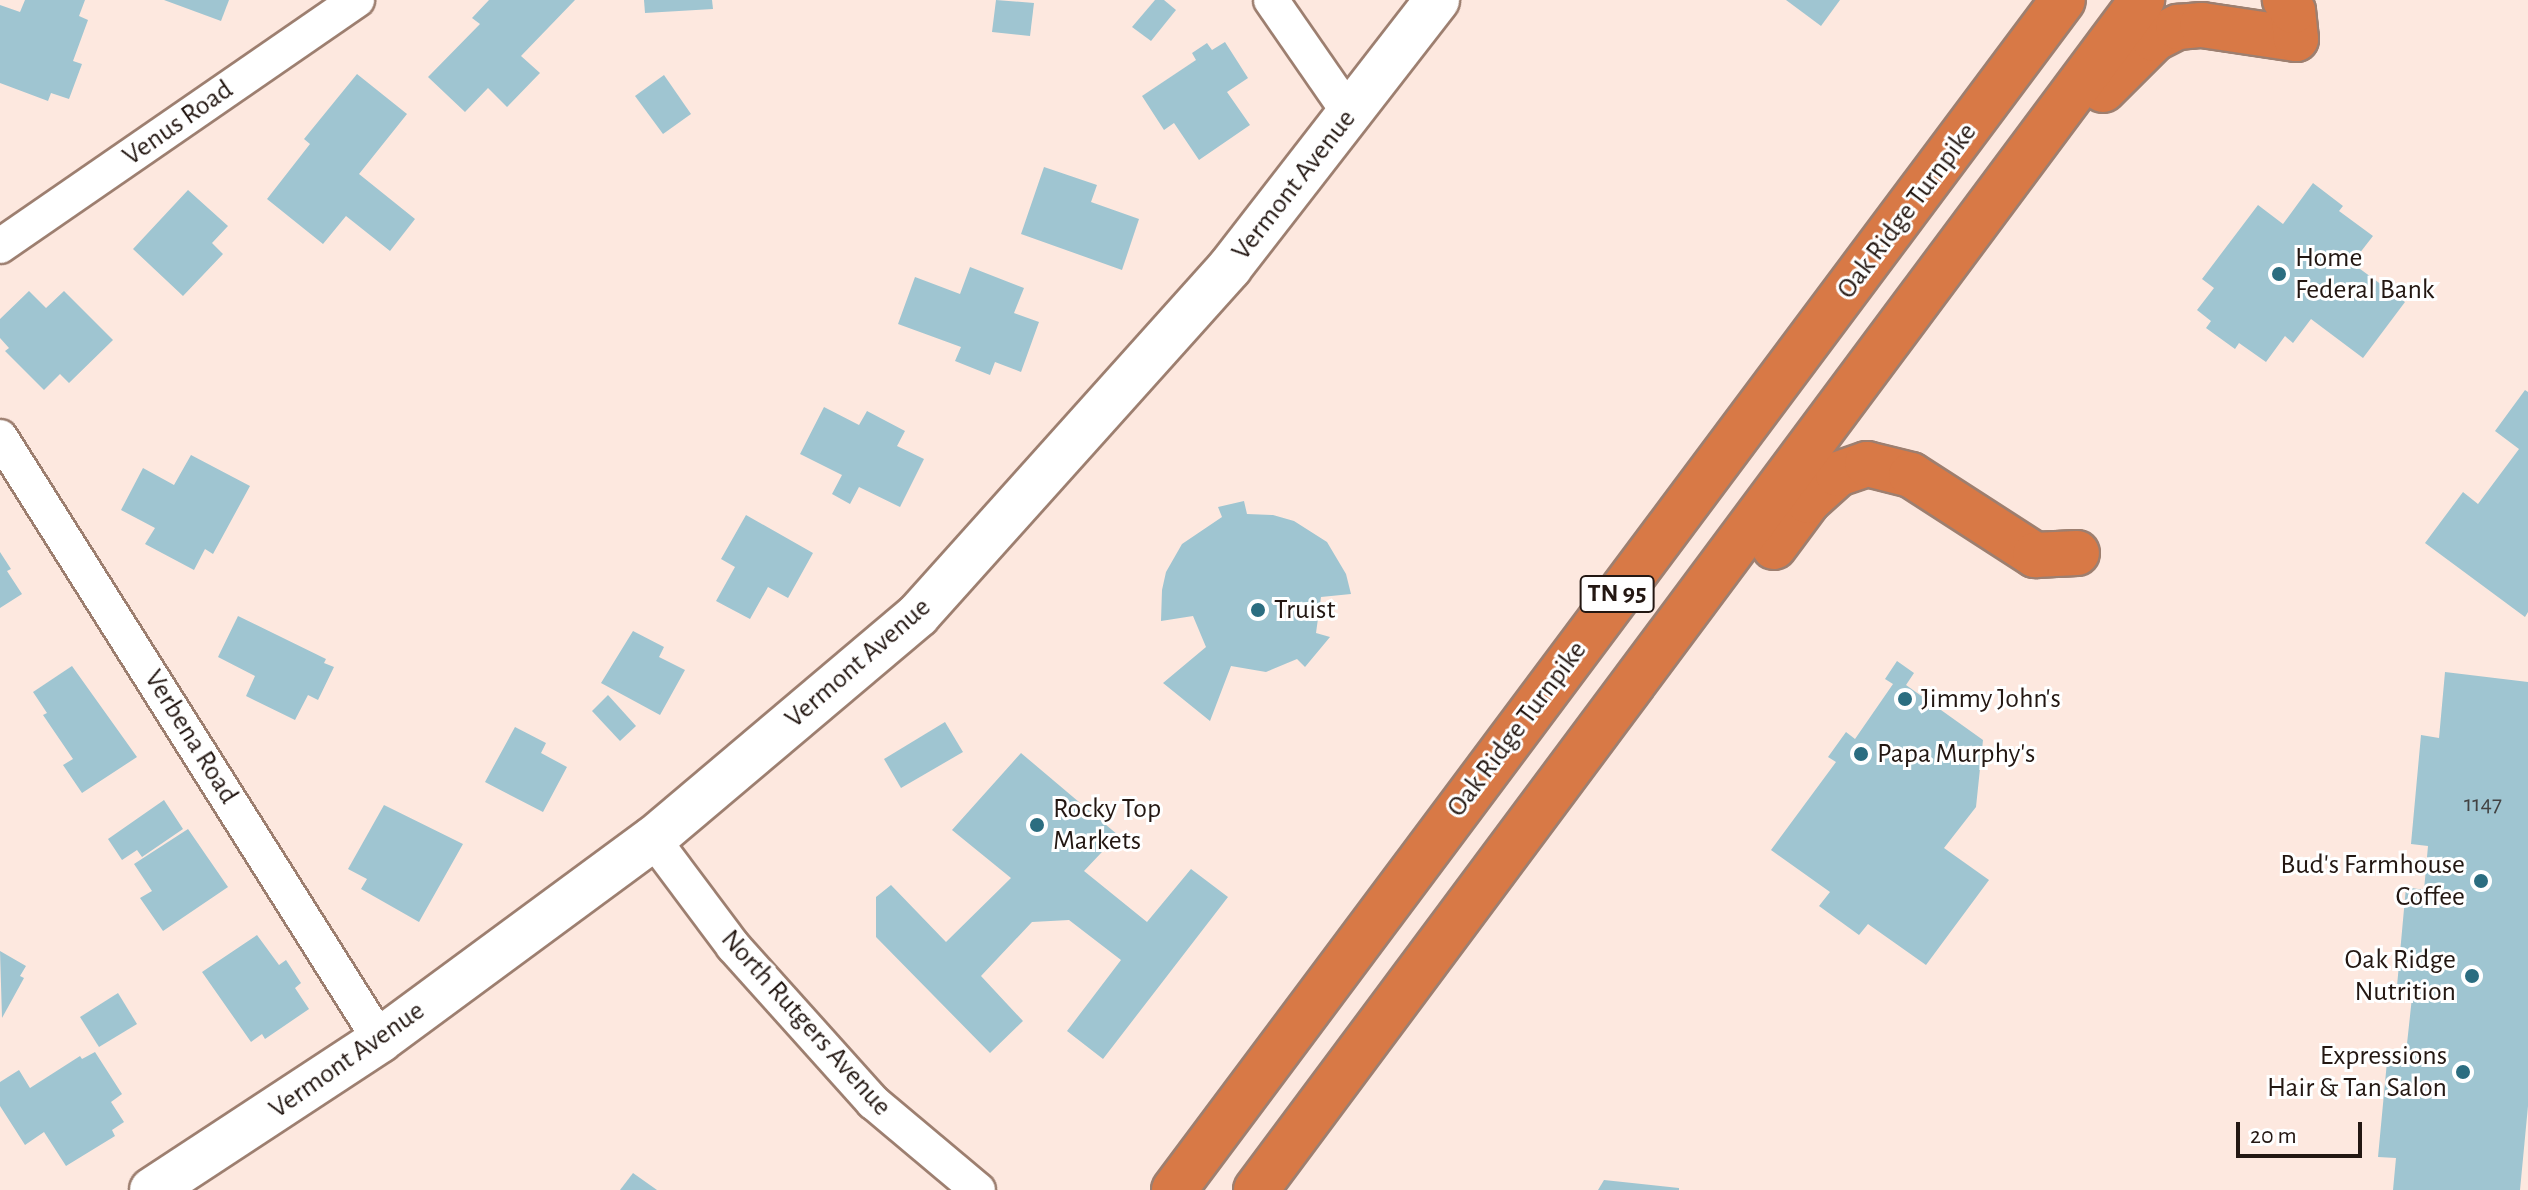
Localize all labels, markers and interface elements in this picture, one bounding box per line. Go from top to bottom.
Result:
street label: Venus Road [116,73,240,173]
street label: Vermont Avenue [1225,103,1363,267]
street label: Oak Ridge Turnpike [1830,116,1984,306]
place label: Home Federal Bank [2295,241,2435,307]
marker: Home Federal Bank [2270,265,2288,283]
road number: TN 95 [1579,572,1655,616]
street label: Vermont Avenue [778,591,938,735]
place label: Truist [1274,593,1335,627]
marker: Truist [1249,601,1267,619]
street label: Oak Ridge Turnpike [1440,634,1594,824]
street label: Verbena Road [137,664,245,810]
place label: Jimmy John's [1921,682,2061,716]
marker: Jimmy John's [1896,690,1914,708]
place label: Papa Murphy's [1877,737,2035,771]
marker: Papa Murphy's [1852,745,1870,763]
house number: 1147 [2464,791,2502,819]
place label: Rocky Top Markets [1053,792,1161,858]
marker: Rocky Top Markets [1028,816,1046,834]
place label: Bud's Farmhouse Coffee [2280,848,2465,914]
marker: Bud's Farmhouse Coffee [2472,872,2490,890]
street label: North Rutgers Avenue [714,923,898,1123]
place label: Oak Ridge Nutrition [2345,943,2456,1009]
marker: Oak Ridge Nutrition [2463,967,2481,985]
street label: Vermont Avenue [263,994,431,1126]
place label: Expressions Hair & Tan Salon [2267,1039,2447,1105]
marker: Expressions Hair & Tan Salon [2454,1063,2472,1081]
scale bar [2240,1106,2366,1156]
text: 20 m [2250,1124,2297,1148]

